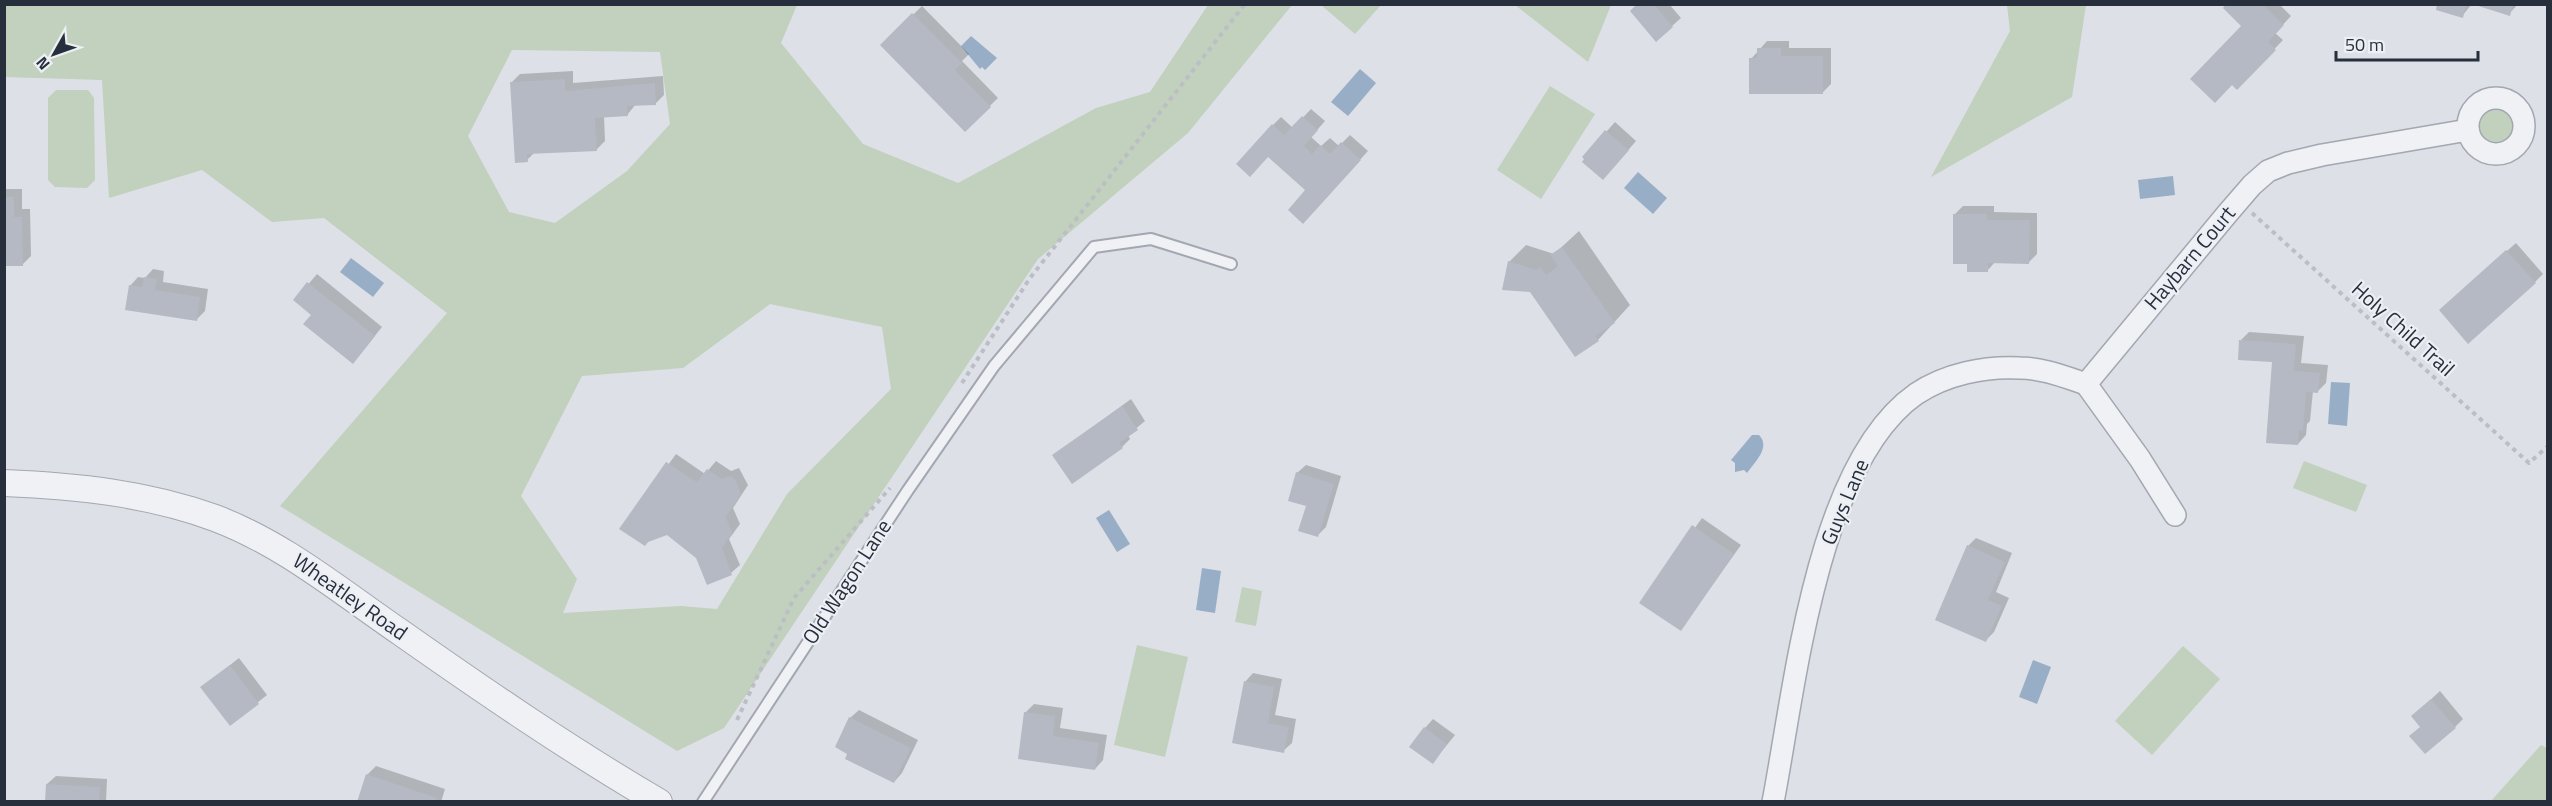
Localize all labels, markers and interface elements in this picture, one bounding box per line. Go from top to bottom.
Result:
north arrow [24,24,84,84]
scale bar [2336,24,2478,62]
text: 50 m [2345,31,2384,58]
text: N [30,52,55,76]
street label: Haybarn Court [2136,198,2243,317]
street label: Holy Child Trail [2345,273,2462,383]
street label: Guys Lane [1812,454,1877,550]
street label: Old Wagon Lane [794,513,899,650]
street label: Wheatley Road [287,545,415,648]

